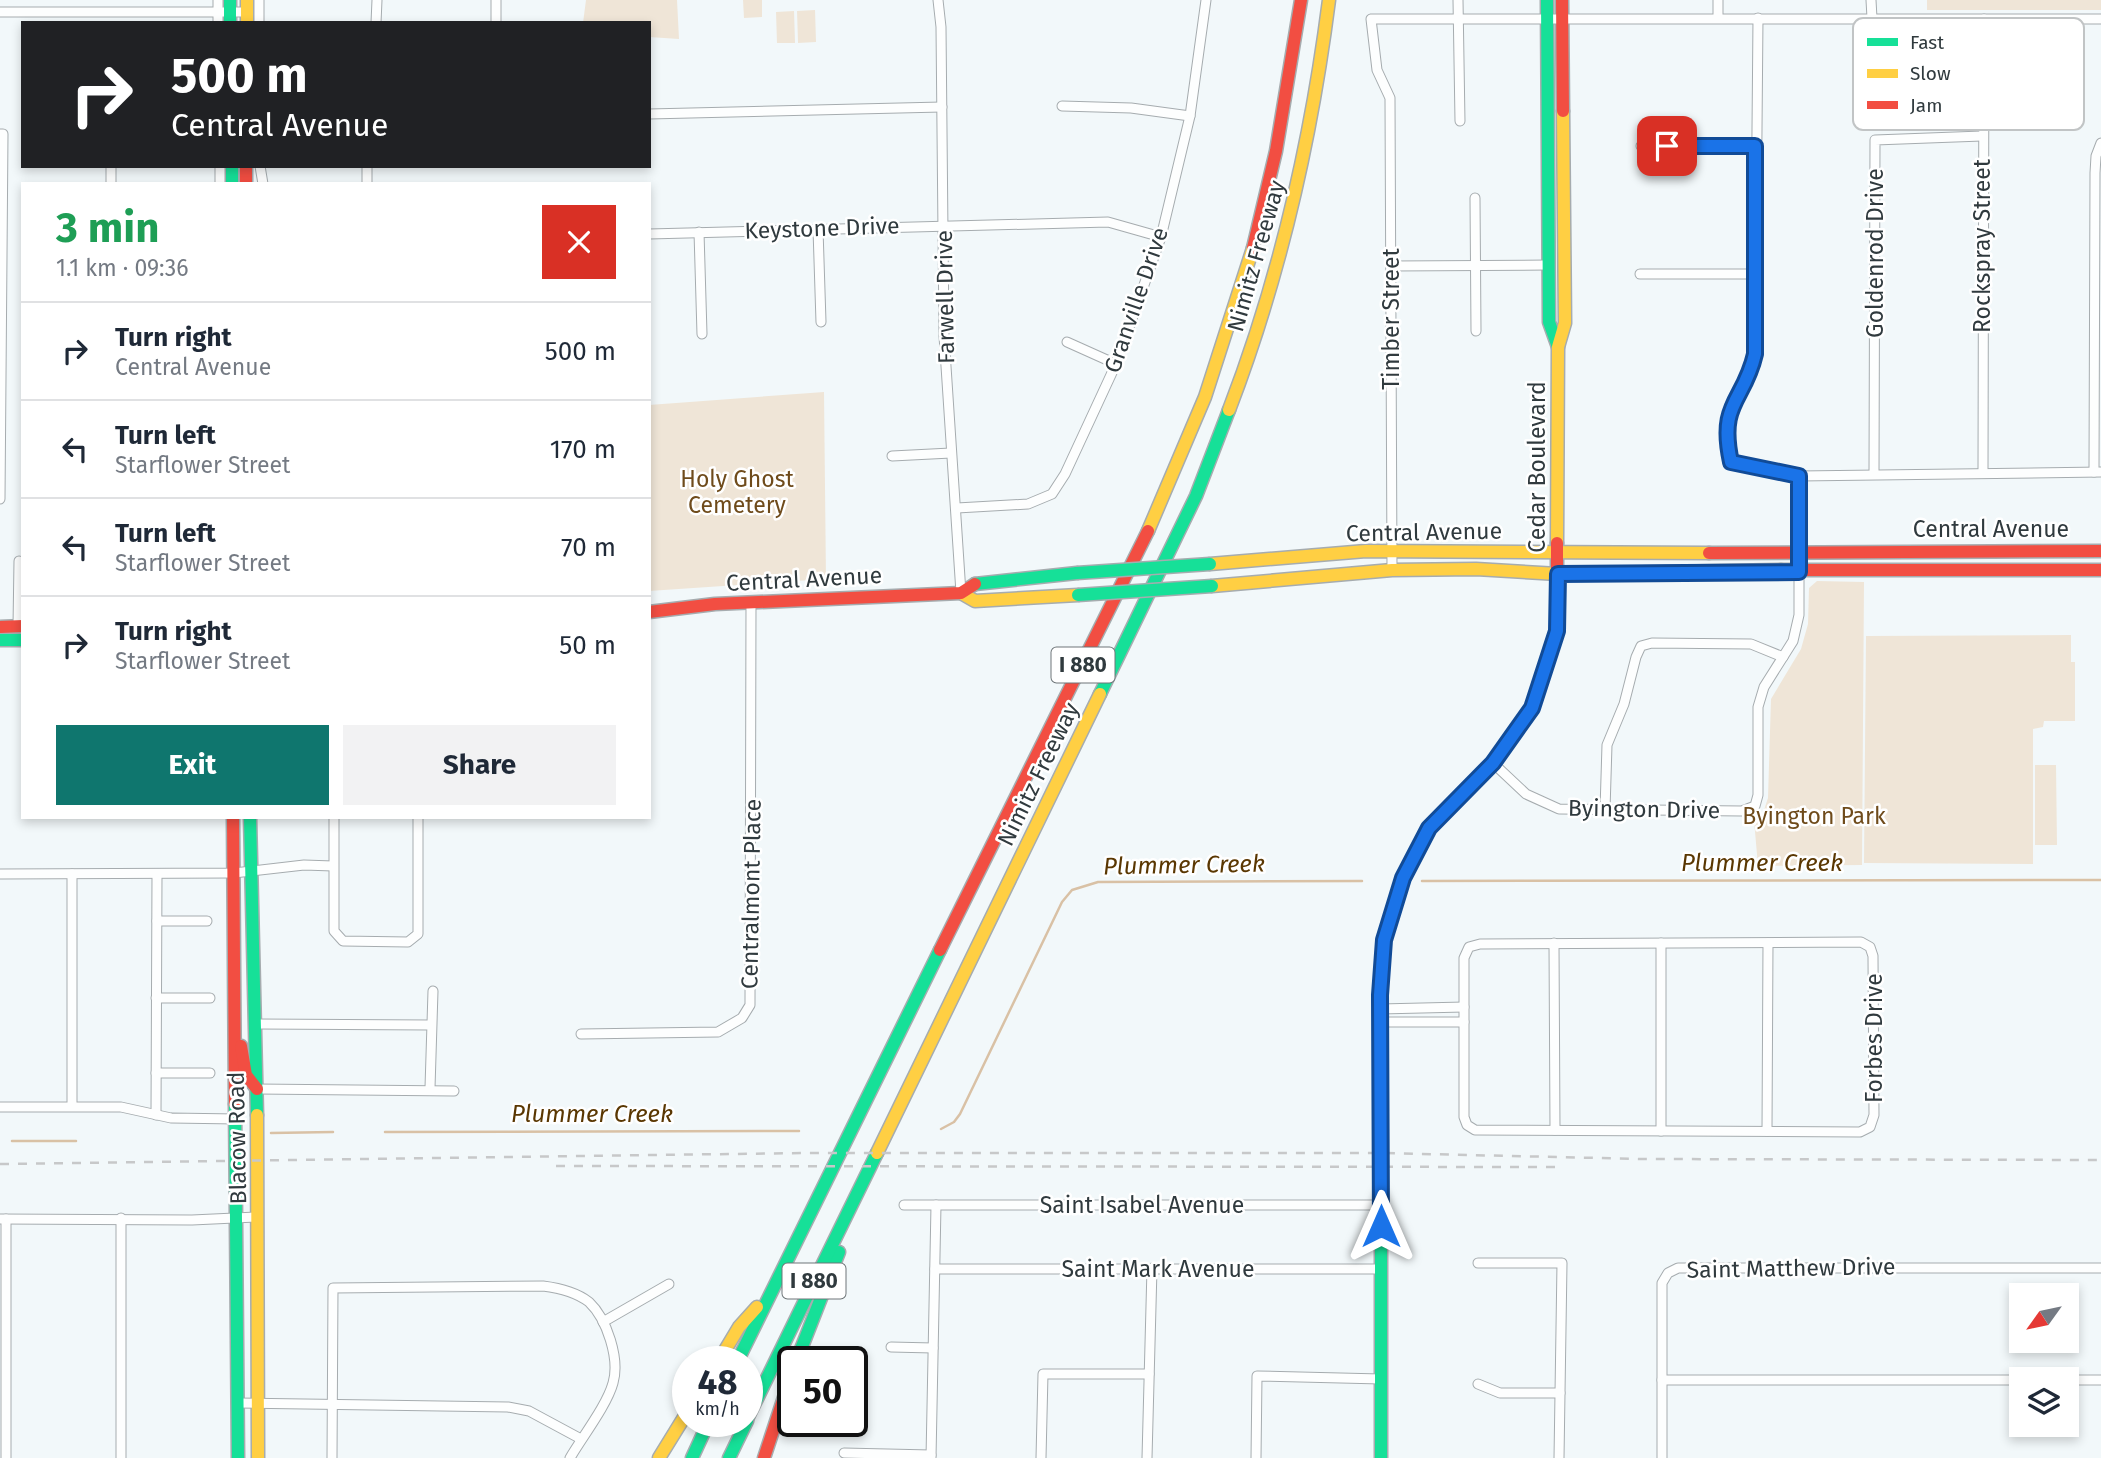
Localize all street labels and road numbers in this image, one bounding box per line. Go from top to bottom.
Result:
street label: Rockspray Street [1968,158,1996,333]
street label: Goldenrod Drive [1861,168,1889,338]
street label: Nimitz Freeway [1221,176,1291,335]
street label: Keystone Drive [744,211,900,245]
street label: Granville Drive [1098,224,1174,376]
street label: Farwell Drive [930,230,960,364]
street label: Timber Street [1377,247,1405,390]
street label: Cedar Boulevard [1523,381,1551,553]
street label: Central Avenue [1913,515,2069,543]
street label: Central Avenue [1346,517,1502,547]
street label: Central Avenue [725,561,883,597]
road number: I 880 [1052,648,1114,682]
street label: Nimitz Freeway [991,697,1085,850]
street label: Byington Drive [1568,794,1720,824]
street label: Centralmont Place [735,799,767,989]
street label: Forbes Drive [1860,973,1888,1103]
street label: Blacow Road [222,1071,252,1205]
street label: Saint Isabel Avenue [1040,1191,1244,1219]
street label: Saint Matthew Drive [1686,1252,1896,1284]
street label: Saint Mark Avenue [1062,1255,1254,1283]
road number: I 880 [782,1264,846,1298]

